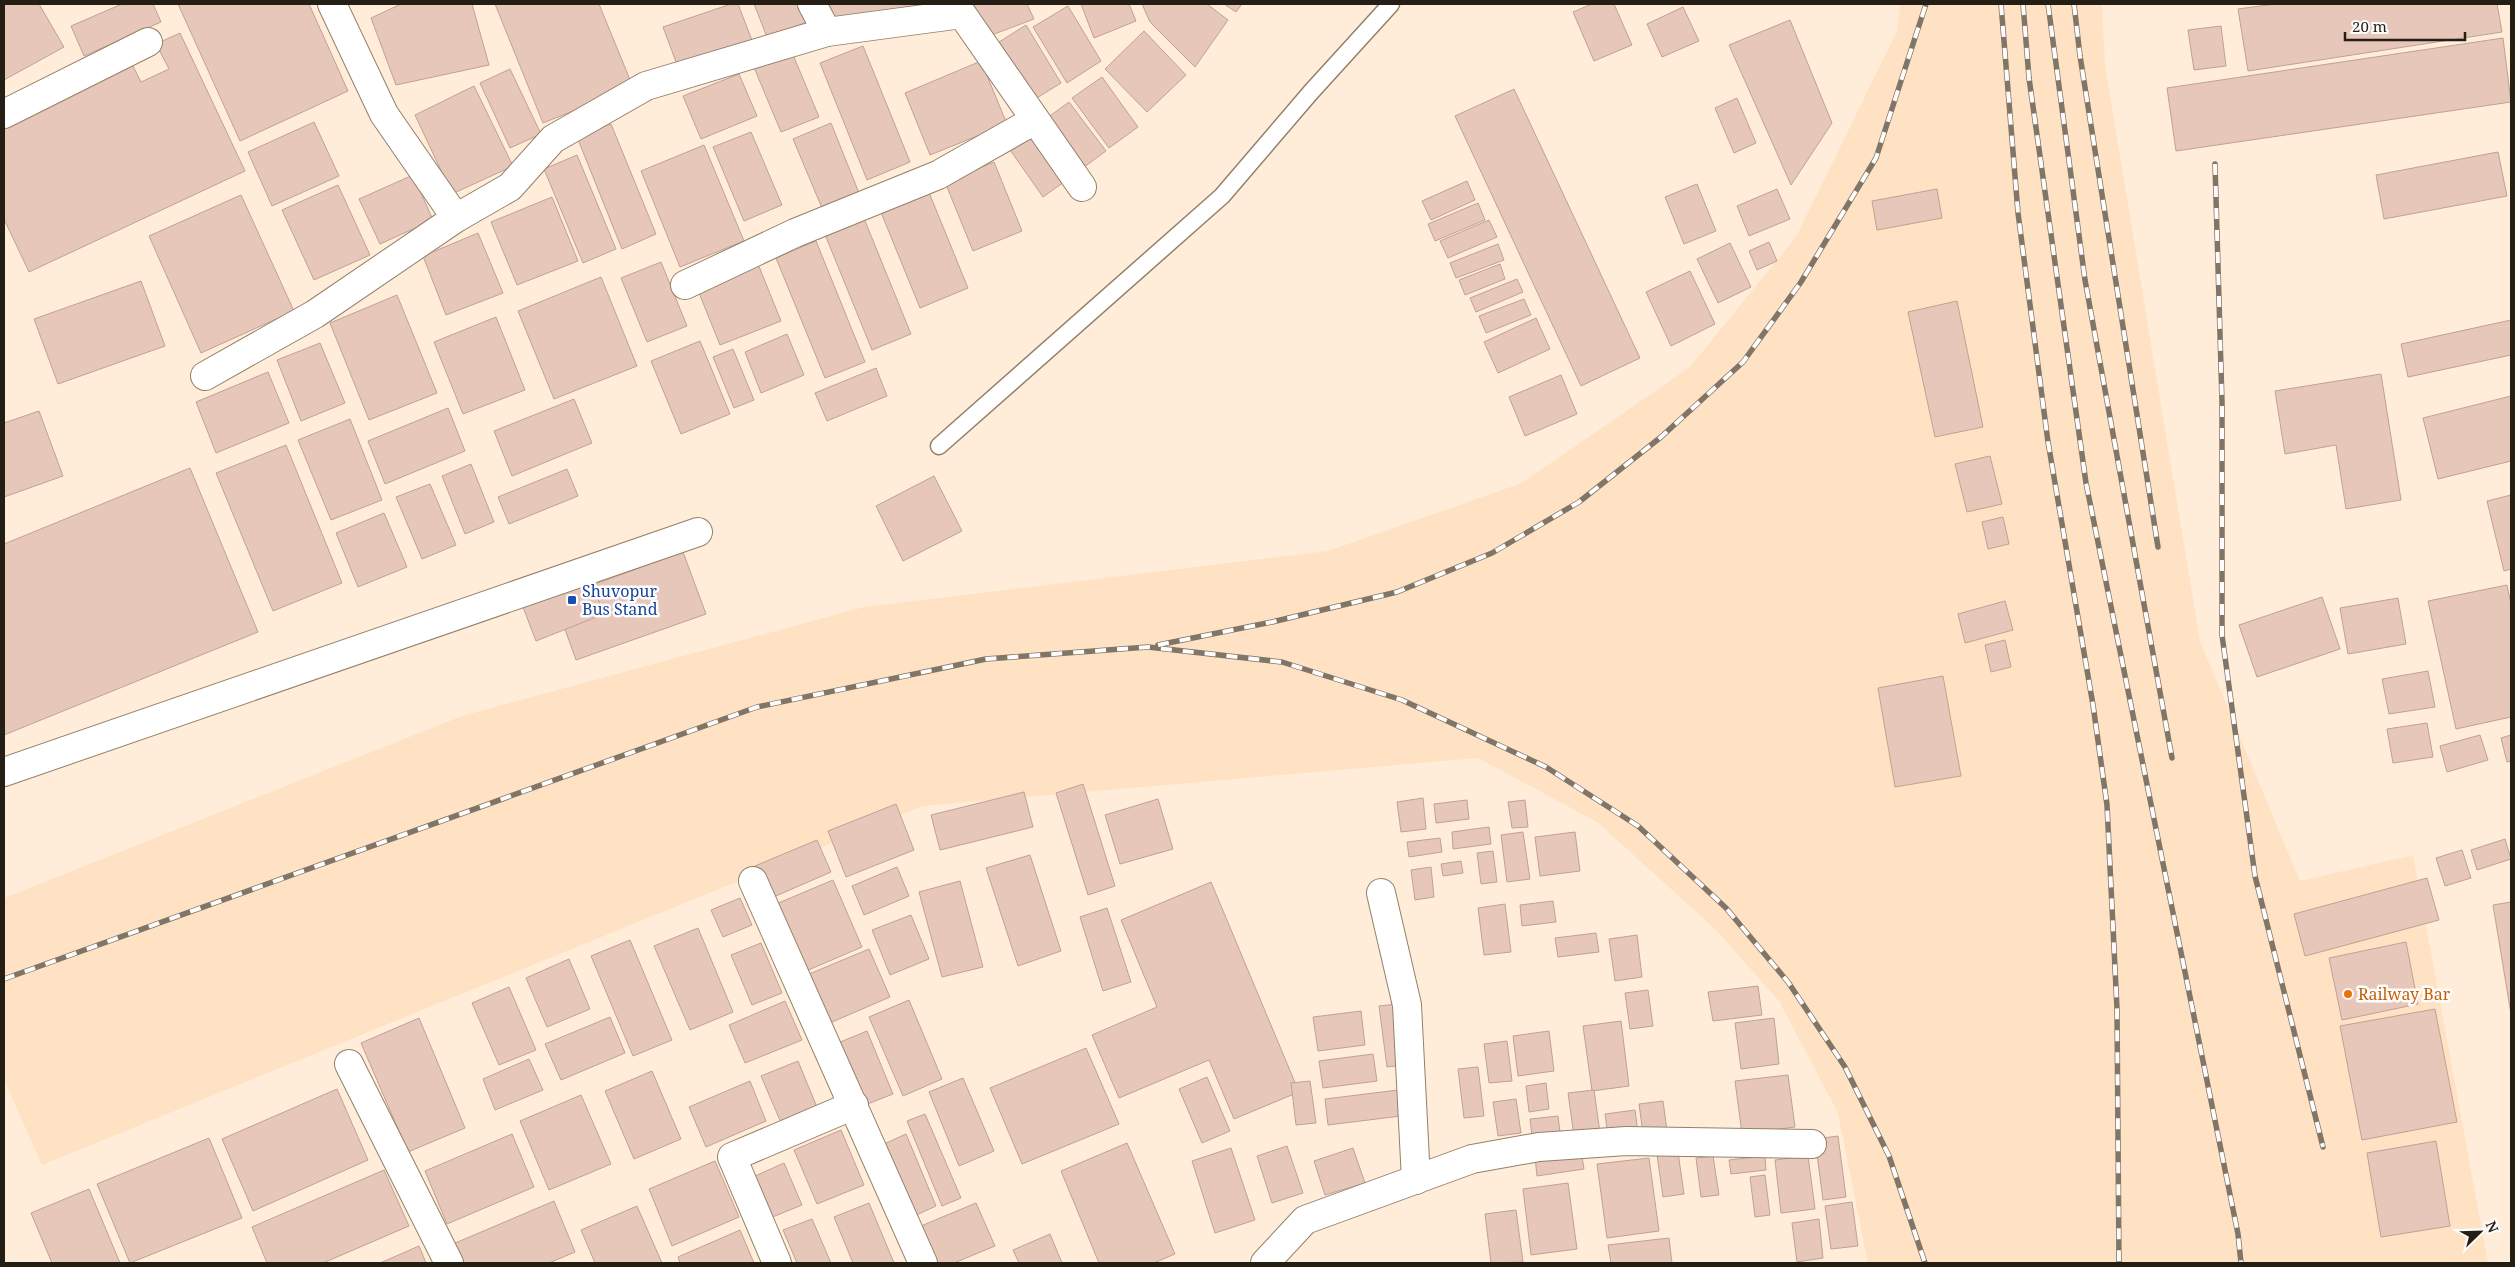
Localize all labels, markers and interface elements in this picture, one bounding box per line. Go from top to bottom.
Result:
scale bar [2345,10,2465,42]
text: 20 m [2352,16,2387,36]
place label: Shuvopur Bus Stand [582,580,658,620]
marker: Shuvopur Bus Stand [566,594,578,606]
place label: Railway Bar [2358,983,2451,1005]
marker: Railway Bar [2342,988,2354,1000]
north arrow [2455,1207,2505,1257]
text: N [2482,1218,2503,1236]

